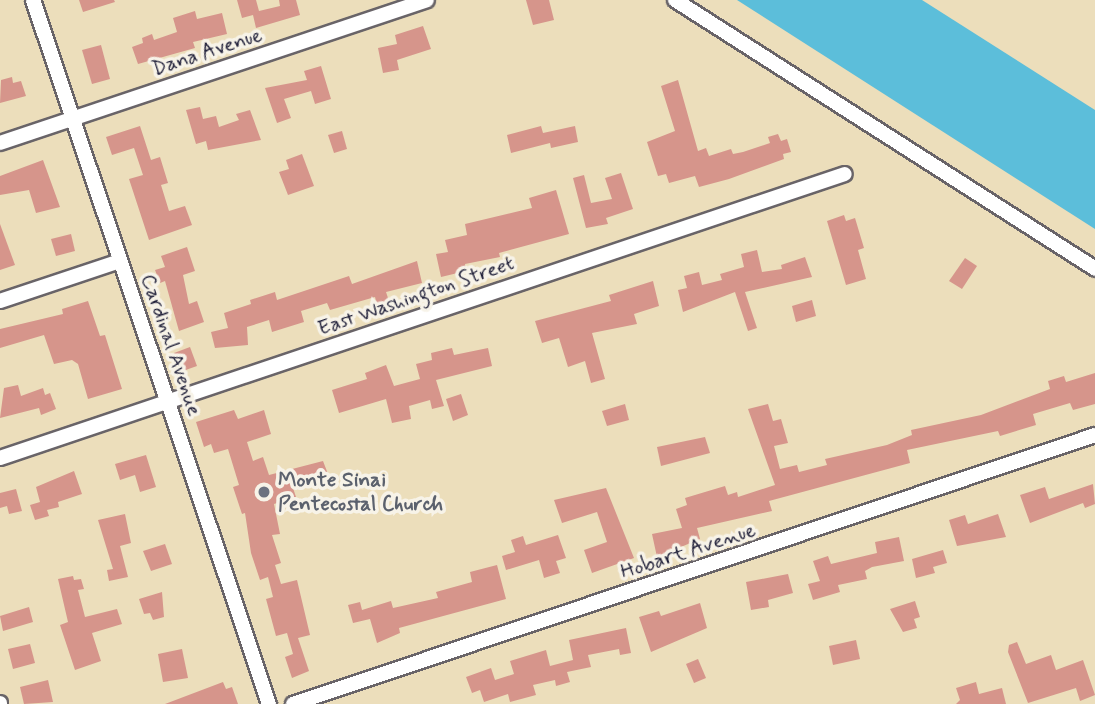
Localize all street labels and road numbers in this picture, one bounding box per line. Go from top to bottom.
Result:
street label: Dana Avenue [147,22,267,82]
street label: East Washington Street [313,250,519,342]
street label: Cardinal Avenue [135,270,207,420]
street label: Hobart Avenue [618,518,758,584]

